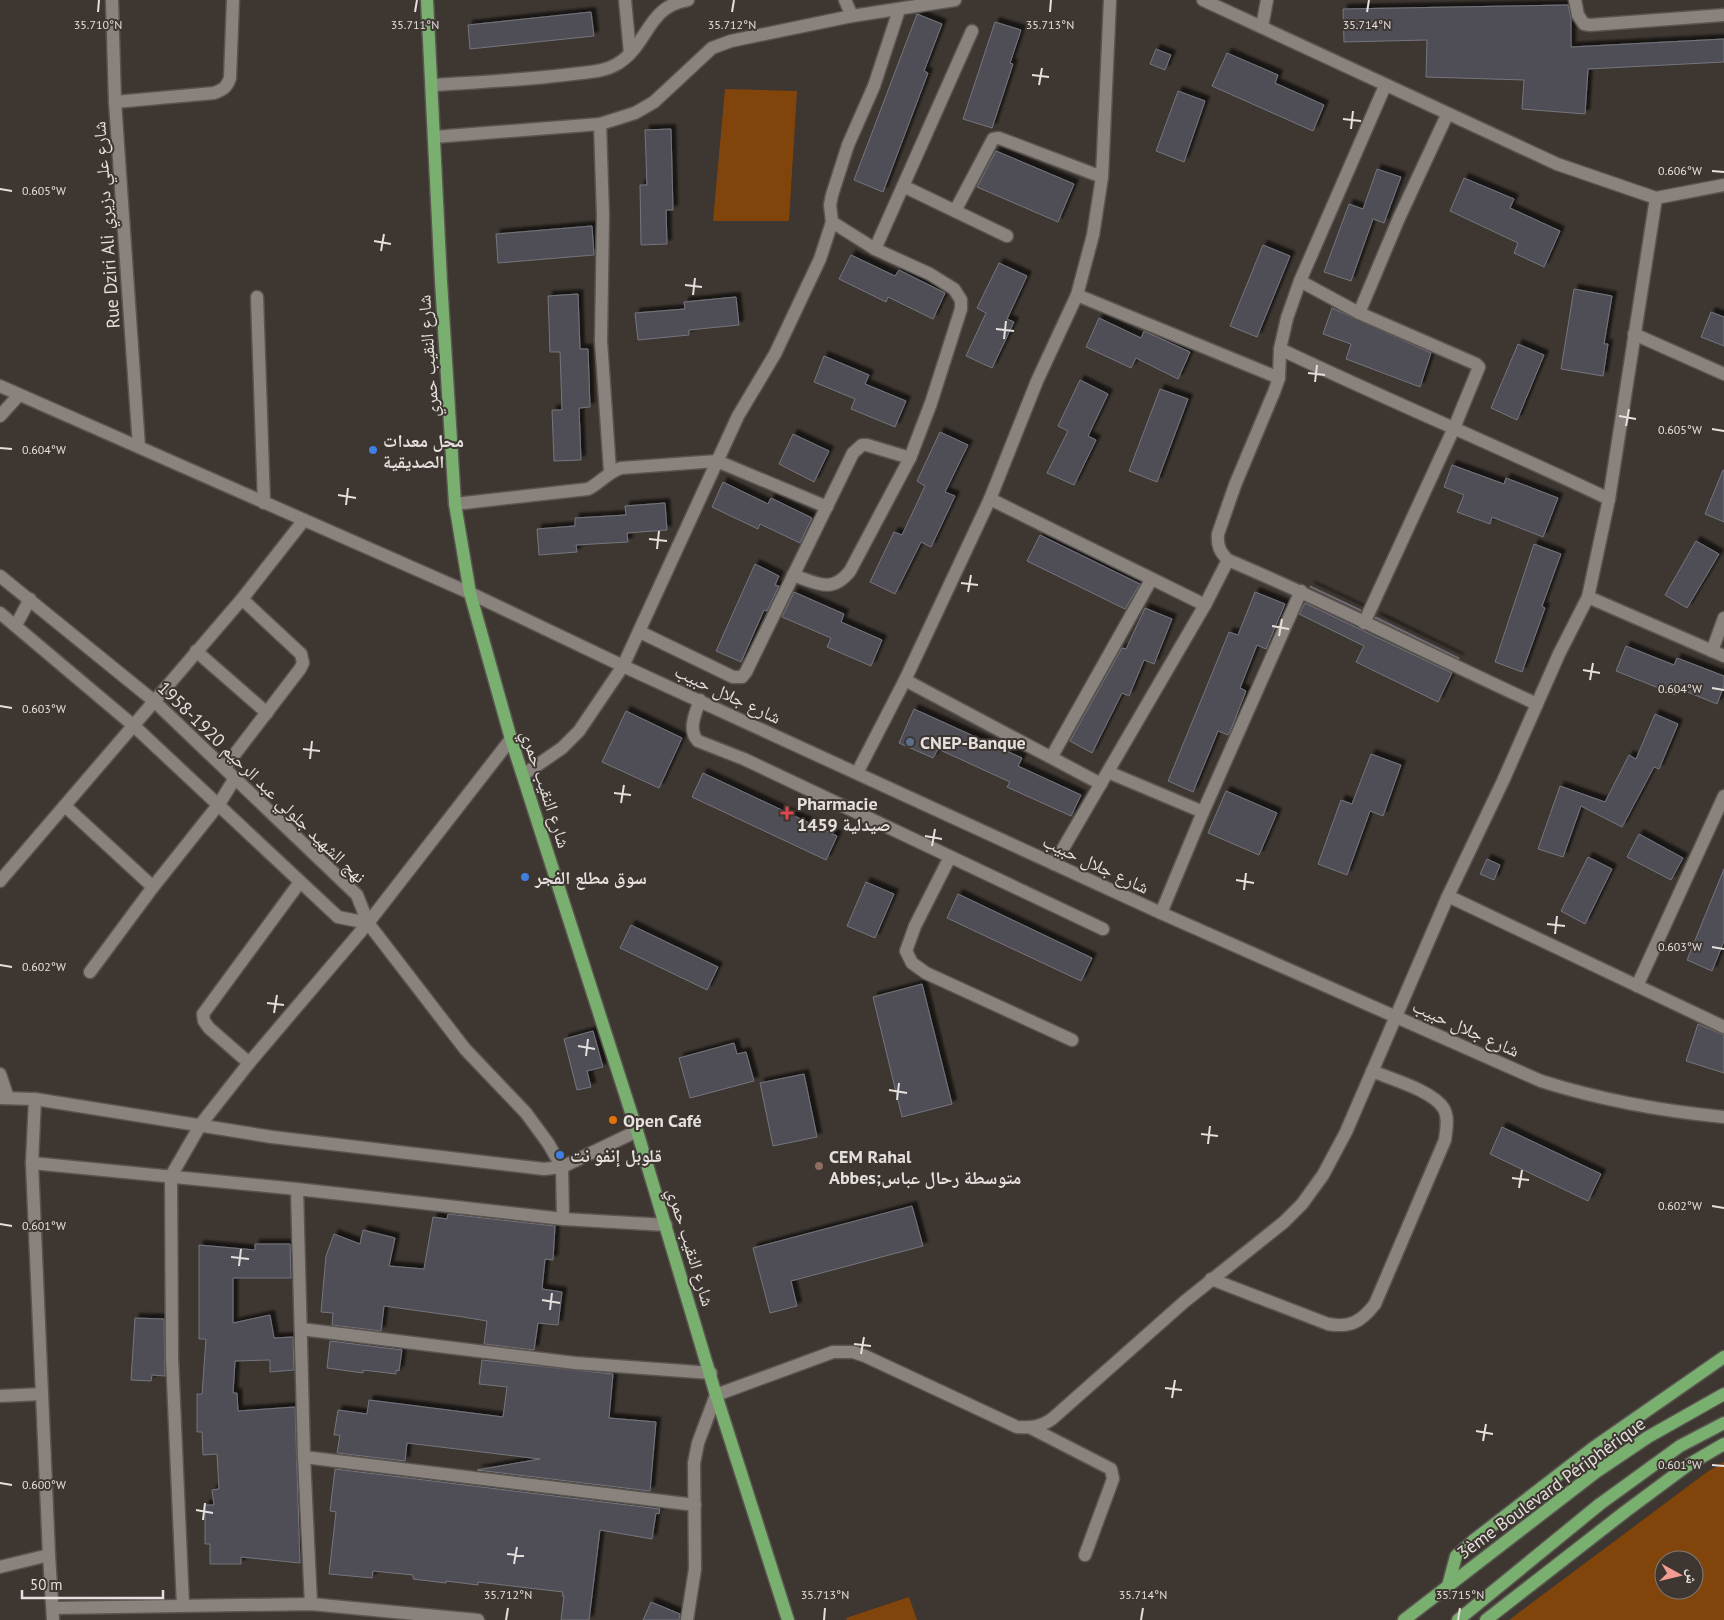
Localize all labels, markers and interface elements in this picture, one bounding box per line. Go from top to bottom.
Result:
text: 35.710°N [74,17,122,32]
text: 35.711°N [391,17,439,32]
text: 35.712°N [708,17,756,32]
text: 35.713°N [1026,17,1074,32]
text: 35.714°N [1343,17,1391,32]
street label: Rue Dziri Ali شارع علي دزيري [87,120,128,329]
text: 0.606°W [1658,163,1702,178]
text: 0.605°W [22,183,66,198]
street label: شارع النقيب حمري [412,294,447,418]
text: 0.605°W [1658,422,1702,437]
place label: محل معدات الصديقية [383,429,464,473]
text: 0.604°W [22,442,66,457]
marker: محل معدات الصديقية [367,444,379,456]
street label: شارع جلال حبيب [671,659,785,729]
street label: نهج الشهيد جلولي عبد الرحيم 1920-1958 [151,676,371,890]
text: 0.604°W [1658,681,1702,696]
text: 0.603°W [22,701,66,716]
street label: شارع النقيب حمري [513,727,576,852]
place label: CNEP-Banque [920,731,1026,754]
marker: CNEP-Banque [904,736,916,748]
place label: Pharmacie 1459 صيدلية [797,792,891,836]
marker: Pharmacie 1459 صيدلية [781,807,793,819]
street label: شارع جلال حبيب [1039,829,1153,899]
place label: سوق مطلع الفجر [534,866,647,890]
marker: سوق مطلع الفجر [519,871,531,883]
text: 0.603°W [1658,939,1702,954]
text: 0.602°W [22,959,66,974]
street label: شارع جلال حبيب [1409,994,1523,1062]
place label: Open Café [623,1109,702,1132]
marker: Open Café [607,1114,619,1126]
place label: قلوبل إنفو نت [570,1144,662,1167]
place label: CEM Rahal Abbes;متوسطة رحال عباس [829,1145,1021,1189]
marker: قلوبل إنفو نت [554,1149,566,1161]
marker: CEM Rahal Abbes;متوسطة رحال عباس [813,1160,825,1172]
street label: شارع النقيب حمري [659,1185,720,1310]
text: 0.602°W [1658,1198,1702,1213]
text: 0.601°W [22,1218,66,1233]
street label: 3ème Boulevard Périphérique [1452,1412,1650,1564]
text: 0.601°W [1658,1457,1702,1472]
text: 0.600°W [22,1477,66,1492]
north arrow [1654,1550,1704,1600]
scale bar [22,1568,164,1600]
text: ش [1682,1568,1702,1586]
text: 50 m [30,1575,63,1594]
text: 35.712°N [484,1587,532,1602]
text: 35.713°N [801,1587,849,1602]
text: 35.714°N [1119,1587,1167,1602]
text: 35.715°N [1436,1587,1484,1602]

